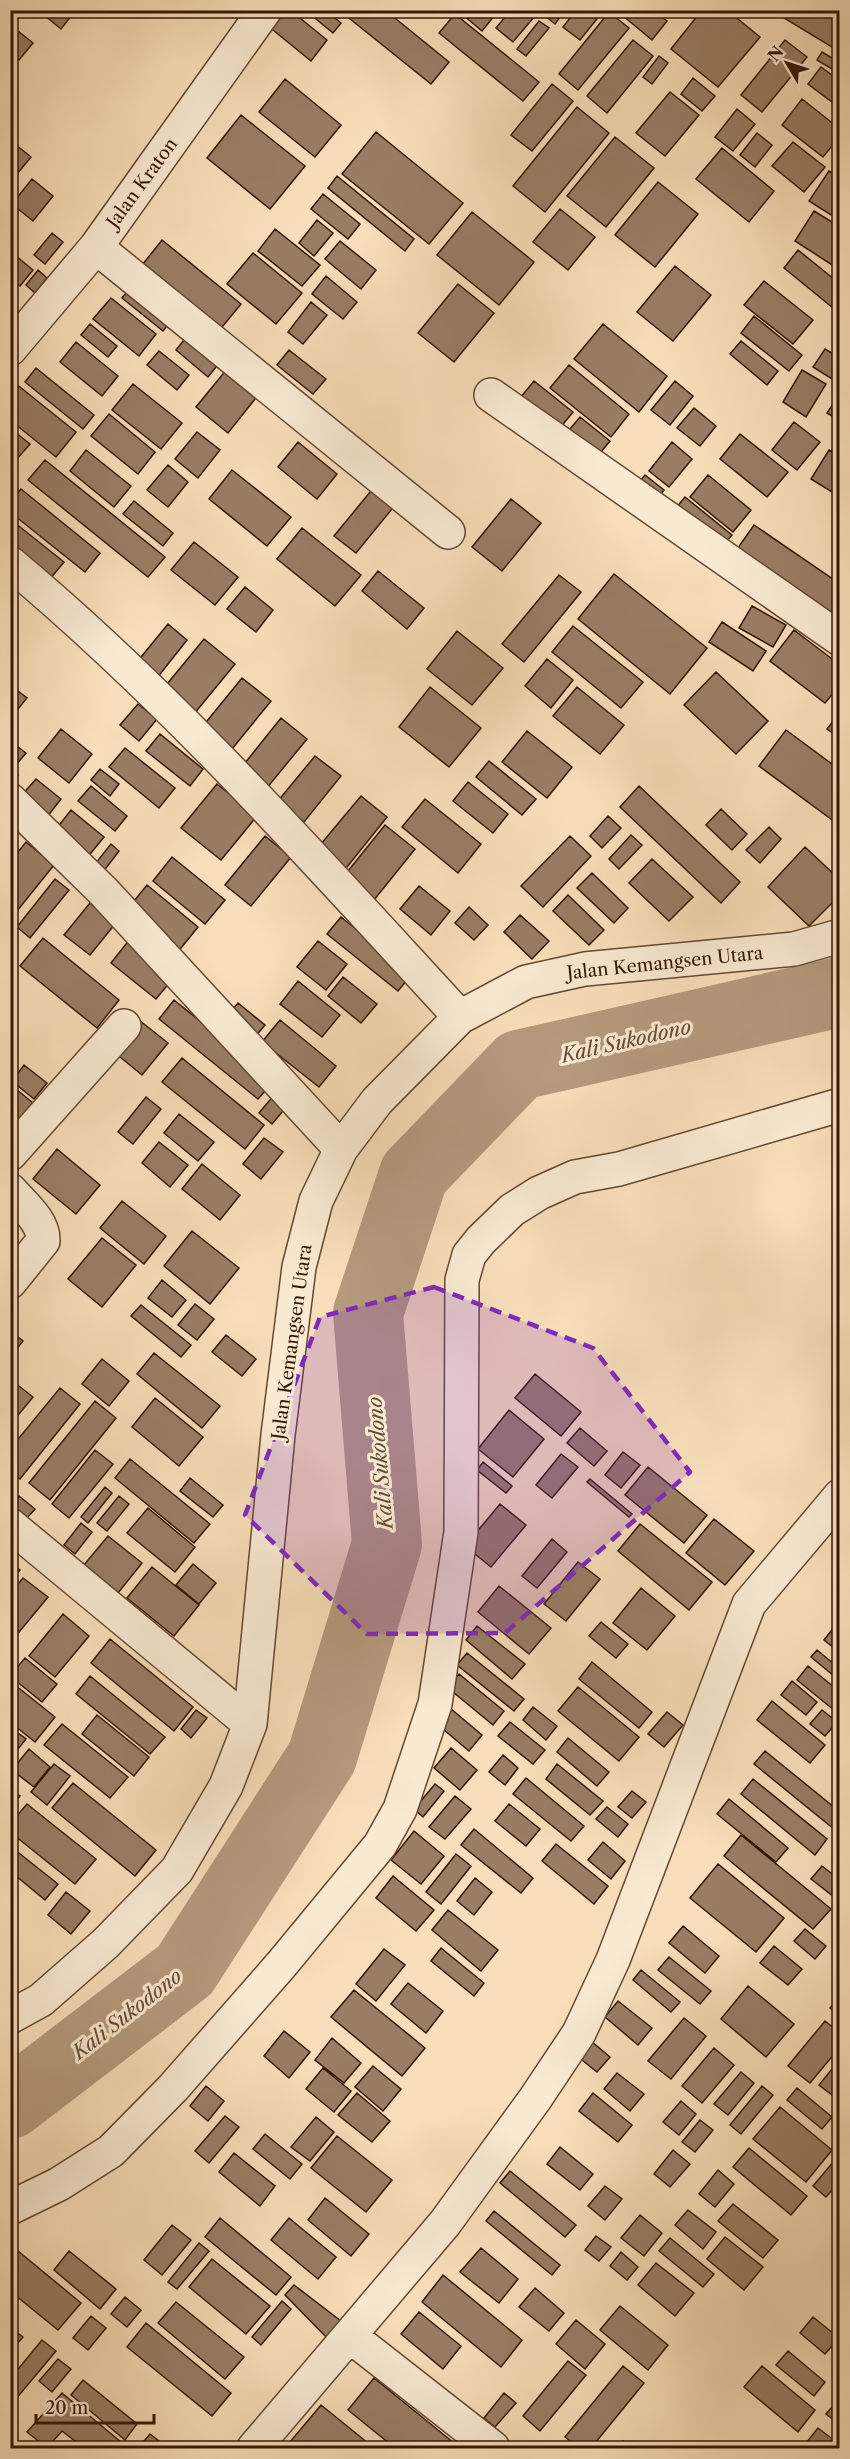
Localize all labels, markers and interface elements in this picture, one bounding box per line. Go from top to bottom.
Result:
north arrow [757,33,817,93]
text: N [763,42,788,65]
street label: Jalan Kraton [100,134,182,235]
street label: Jalan Kemangsen Utara [563,942,765,985]
water label: Kali Sukodono [557,1014,693,1068]
street label: Jalan Kemangsen Utara [267,1242,317,1444]
water label: Kali Sukodono [362,1396,398,1532]
water label: Kali Sukodono [66,1964,187,2066]
scale bar [36,2387,154,2425]
text: 20 m [45,2397,89,2419]

